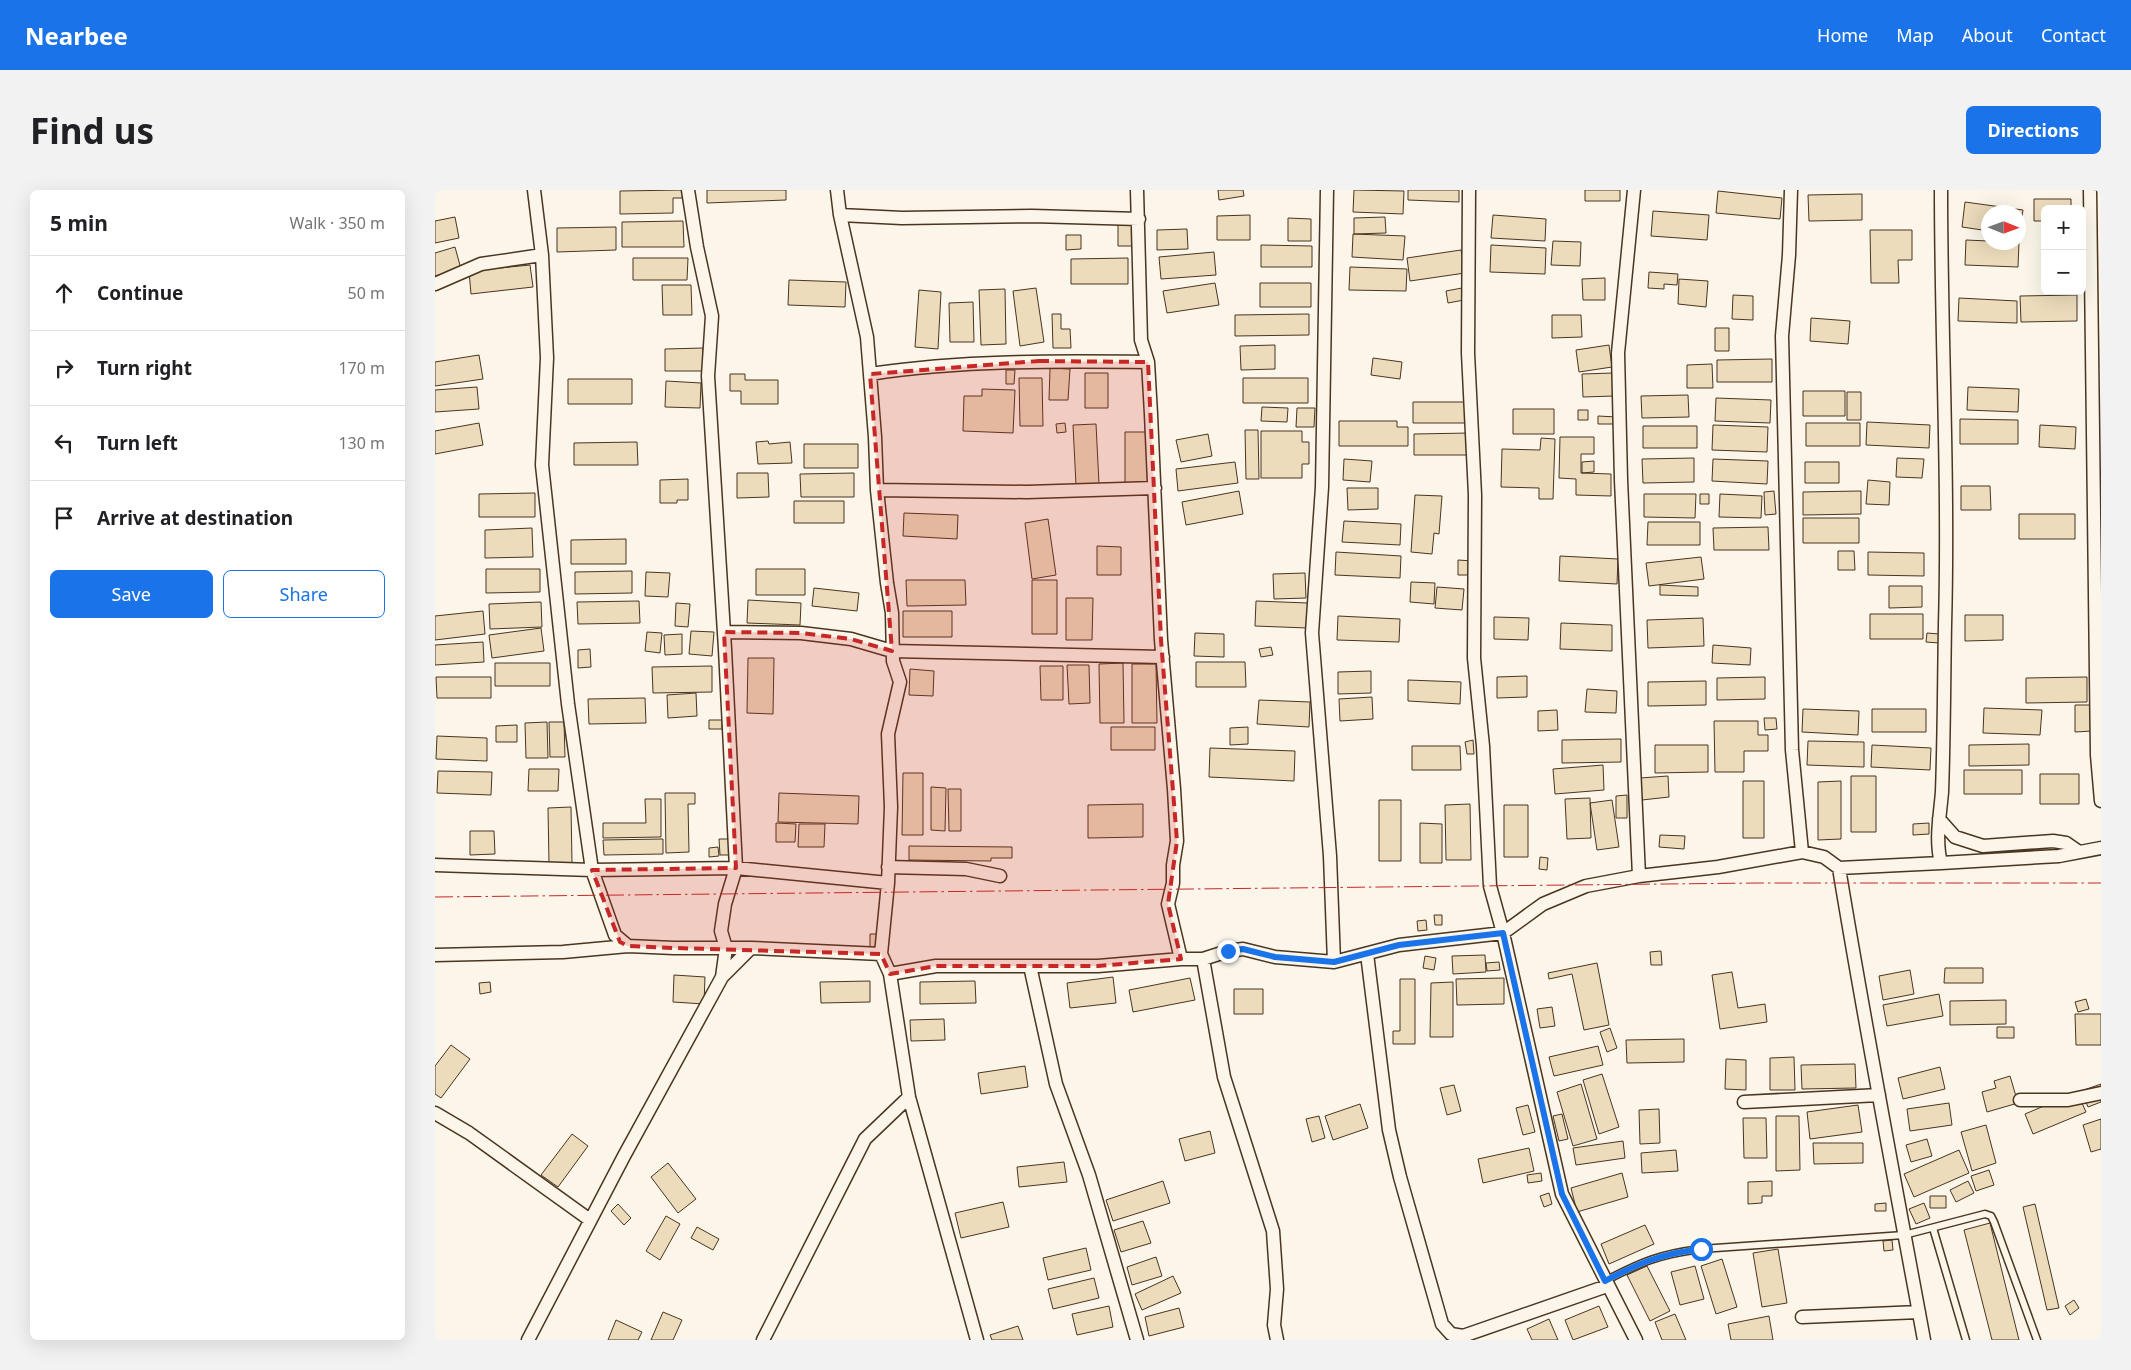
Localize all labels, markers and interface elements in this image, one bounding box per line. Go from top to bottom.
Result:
text: Nearbee [25,19,128,52]
text: Home [1817,23,1868,47]
text: Map [1896,23,1934,47]
text: About [1962,23,2013,47]
text: Contact [2041,23,2106,47]
button: Directions [1966,106,2101,154]
text: Find us [30,107,154,154]
north arrow [1981,205,2026,250]
map controls [2041,205,2086,295]
button: + [2041,205,2086,250]
text: 5 min [50,209,108,237]
text: Walk · 350 m [290,212,385,234]
button: − [2041,250,2086,295]
icon: ahead [50,279,78,307]
text: Continue [97,280,183,306]
text: 50 m [348,282,385,304]
icon: right [50,354,78,382]
text: Turn right [97,355,192,381]
text: 170 m [338,357,385,379]
icon: left [50,429,78,457]
text: Turn left [97,430,178,456]
text: 130 m [338,432,385,454]
icon: arrive [50,504,78,532]
text: Arrive at destination [97,505,293,531]
button: Save [50,570,213,618]
button: Share [223,570,385,618]
route end [1217,940,1240,963]
route start [1690,1238,1713,1261]

